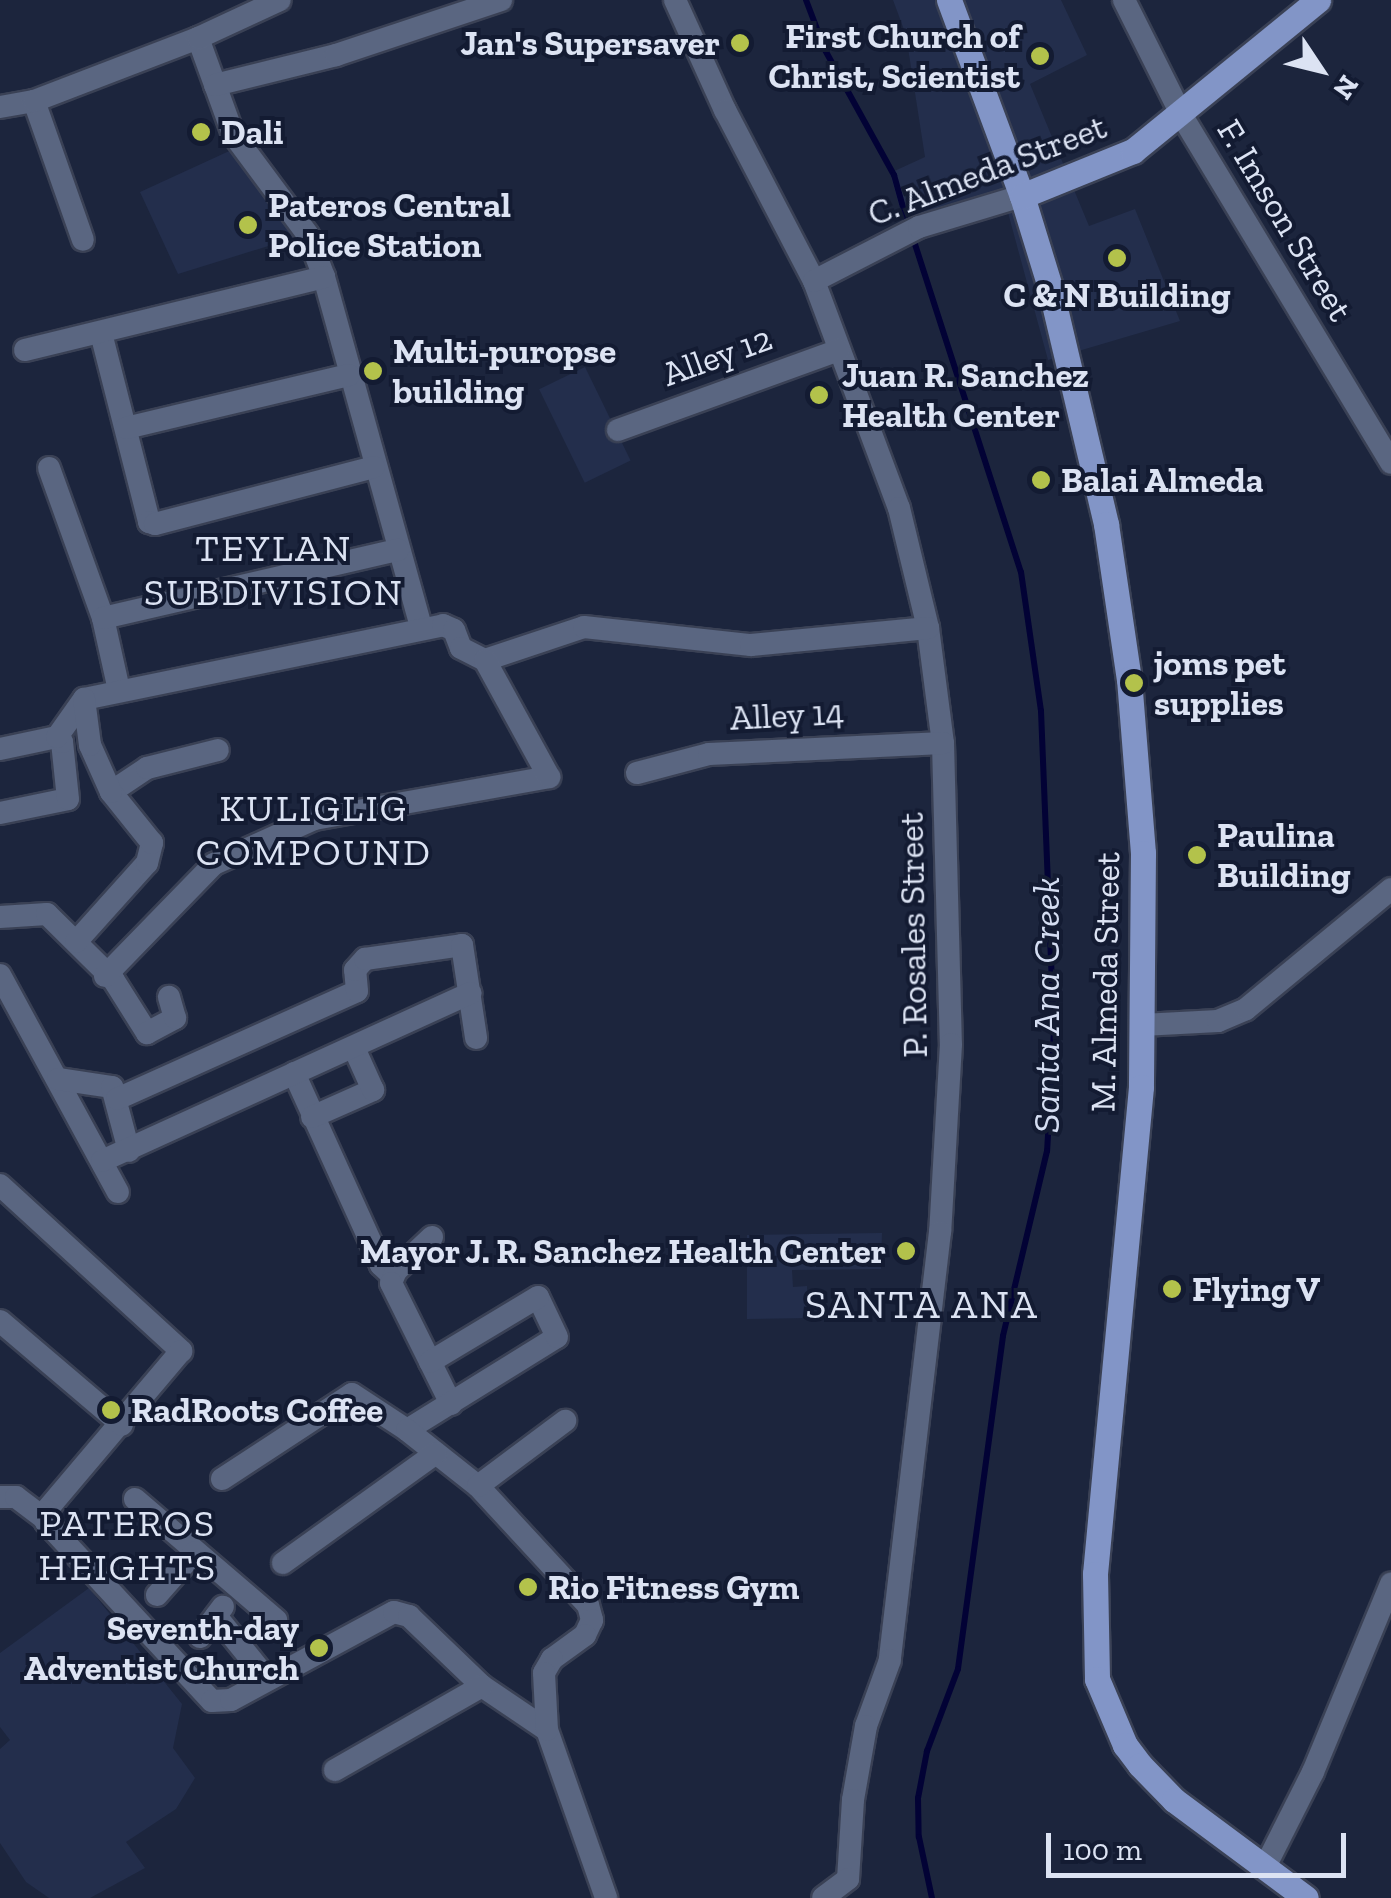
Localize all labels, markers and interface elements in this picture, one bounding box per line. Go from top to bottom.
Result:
place label: First Church of Christ, Scientist [768,15,1020,97]
north arrow [1271,20,1371,120]
place label: Jan's Supersaver [460,22,720,64]
marker: Jan's Supersaver [729,32,751,54]
marker: First Church of Christ, Scientist [1029,45,1051,67]
text: N [1326,69,1366,106]
street label: C. Almeda Street [861,105,1113,235]
place label: Dali [221,111,284,153]
street label: F. Imson Street [1208,112,1362,328]
marker: Dali [190,121,212,143]
place label: Pateros Central Police Station [268,184,511,266]
marker: Pateros Central Police Station [237,214,259,236]
marker: C & N Building [1106,247,1128,269]
place label: C & N Building [1003,274,1231,316]
street label: Alley 12 [656,317,778,395]
place label: Multi-puropse building [393,330,616,412]
place label: Juan R. Sanchez Health Center [842,354,1089,436]
marker: Multi-puropse building [362,360,384,382]
marker: Juan R. Sanchez Health Center [806,382,832,408]
place label: Balai Almeda [1061,459,1264,501]
marker: Balai Almeda [1030,469,1052,491]
district label: TEYLAN SUBDIVISION [144,526,404,616]
place label: joms pet supplies [1154,642,1286,724]
marker: joms pet supplies [1123,672,1145,694]
street label: Alley 14 [728,691,846,739]
district label: KULIGLIG COMPOUND [196,786,432,876]
street label: P. Rosales Street [890,812,936,1058]
place label: Paulina Building [1217,814,1351,896]
marker: Paulina Building [1186,844,1208,866]
street label: M. Almeda Street [1082,851,1128,1113]
water label: Santa Ana Creek [1024,876,1070,1134]
place label: Mayor J. R. Sanchez Health Center [359,1230,886,1272]
marker: Mayor J. R. Sanchez Health Center [895,1240,917,1262]
place label: Flying V [1192,1268,1321,1310]
marker: Flying V [1161,1278,1183,1300]
district label: SANTA ANA [804,1280,1040,1328]
place label: RadRoots Coffee [131,1389,383,1431]
marker: RadRoots Coffee [100,1399,122,1421]
district label: PATEROS HEIGHTS [38,1501,218,1590]
place label: Rio Fitness Gym [548,1566,799,1608]
marker: Rio Fitness Gym [517,1576,539,1598]
place label: Seventh-day Adventist Church [24,1607,299,1689]
marker: Seventh-day Adventist Church [308,1637,330,1659]
scale bar [1051,1813,1351,1875]
text: 100 m [1063,1832,1142,1868]

